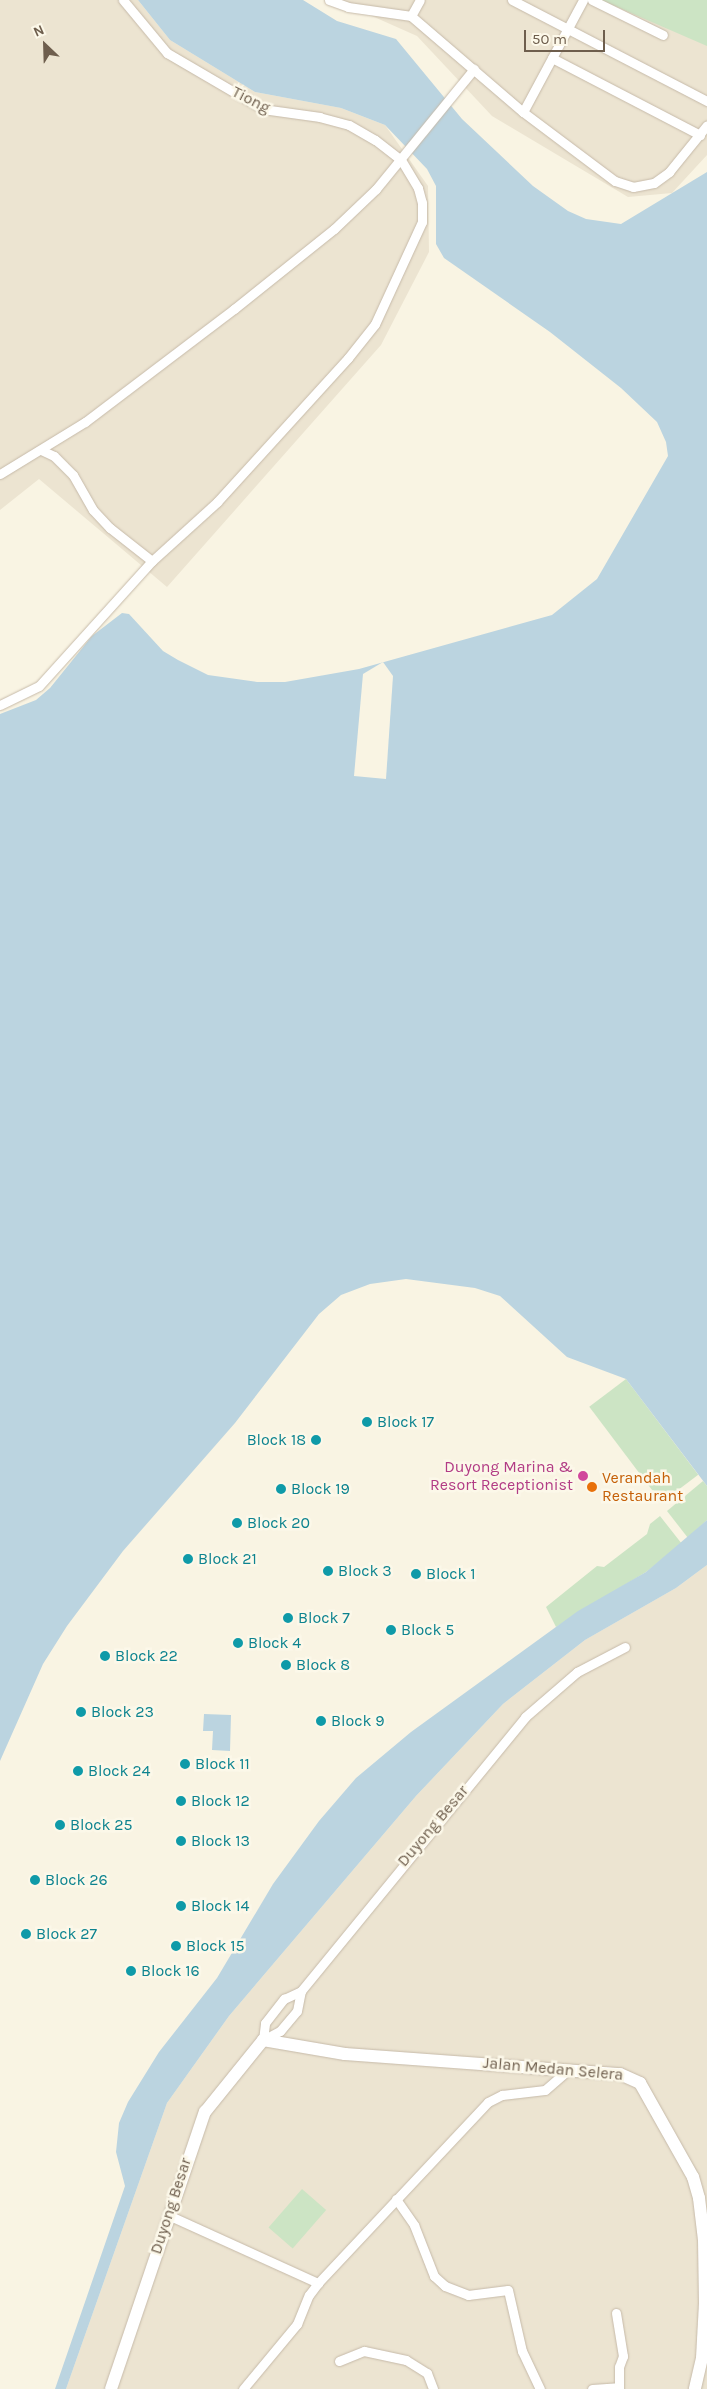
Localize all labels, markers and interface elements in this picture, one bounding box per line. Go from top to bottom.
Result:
north arrow [20,20,70,70]
scale bar [527,20,608,52]
text: N [31,21,47,41]
text: 50 m [532,30,567,48]
street label: Tiong [229,82,273,118]
place label: Block 17 [377,1412,434,1432]
marker: Block 17 [361,1416,373,1428]
place label: Block 18 [247,1430,306,1450]
marker: Block 18 [310,1434,322,1446]
place label: Duyong Marina & Resort Receptionist [430,1457,573,1495]
place label: Verandah Restaurant [602,1468,683,1506]
marker: Duyong Marina & Resort Receptionist [577,1470,589,1482]
place label: Block 19 [291,1479,350,1499]
marker: Verandah Restaurant [586,1481,598,1493]
marker: Block 19 [275,1483,287,1495]
place label: Block 20 [247,1513,310,1533]
marker: Block 20 [231,1517,243,1529]
place label: Block 21 [198,1549,257,1569]
marker: Block 21 [182,1553,194,1565]
place label: Block 3 [338,1561,392,1581]
place label: Block 1 [426,1564,476,1584]
marker: Block 3 [322,1565,334,1577]
marker: Block 1 [410,1568,422,1580]
place label: Block 7 [298,1608,350,1628]
marker: Block 7 [282,1612,294,1624]
place label: Block 5 [401,1620,454,1640]
marker: Block 5 [385,1624,397,1636]
place label: Block 4 [248,1633,301,1653]
marker: Block 4 [232,1637,244,1649]
place label: Block 22 [115,1646,178,1666]
marker: Block 22 [99,1650,111,1662]
place label: Block 8 [296,1655,350,1675]
marker: Block 8 [280,1659,292,1671]
place label: Block 23 [91,1702,154,1722]
marker: Block 23 [75,1706,87,1718]
place label: Block 9 [331,1711,385,1731]
marker: Block 9 [315,1715,327,1727]
place label: Block 11 [195,1754,250,1774]
marker: Block 11 [179,1758,191,1770]
place label: Block 24 [88,1761,150,1781]
marker: Block 24 [72,1765,84,1777]
street label: Duyong Besar [393,1781,473,1871]
place label: Block 12 [191,1791,250,1811]
marker: Block 12 [175,1795,187,1807]
place label: Block 25 [70,1815,133,1835]
marker: Block 25 [54,1819,66,1831]
place label: Block 13 [191,1831,250,1851]
marker: Block 13 [175,1835,187,1847]
place label: Block 26 [45,1870,108,1890]
marker: Block 26 [29,1874,41,1886]
place label: Block 14 [191,1896,249,1916]
marker: Block 14 [175,1900,187,1912]
place label: Block 27 [36,1924,97,1944]
marker: Block 27 [20,1928,32,1940]
place label: Block 15 [186,1936,245,1956]
marker: Block 15 [170,1940,182,1952]
place label: Block 16 [141,1961,200,1981]
marker: Block 16 [125,1965,137,1977]
street label: Jalan Medan Selera [482,2053,624,2085]
street label: Duyong Besar [146,2155,196,2257]

